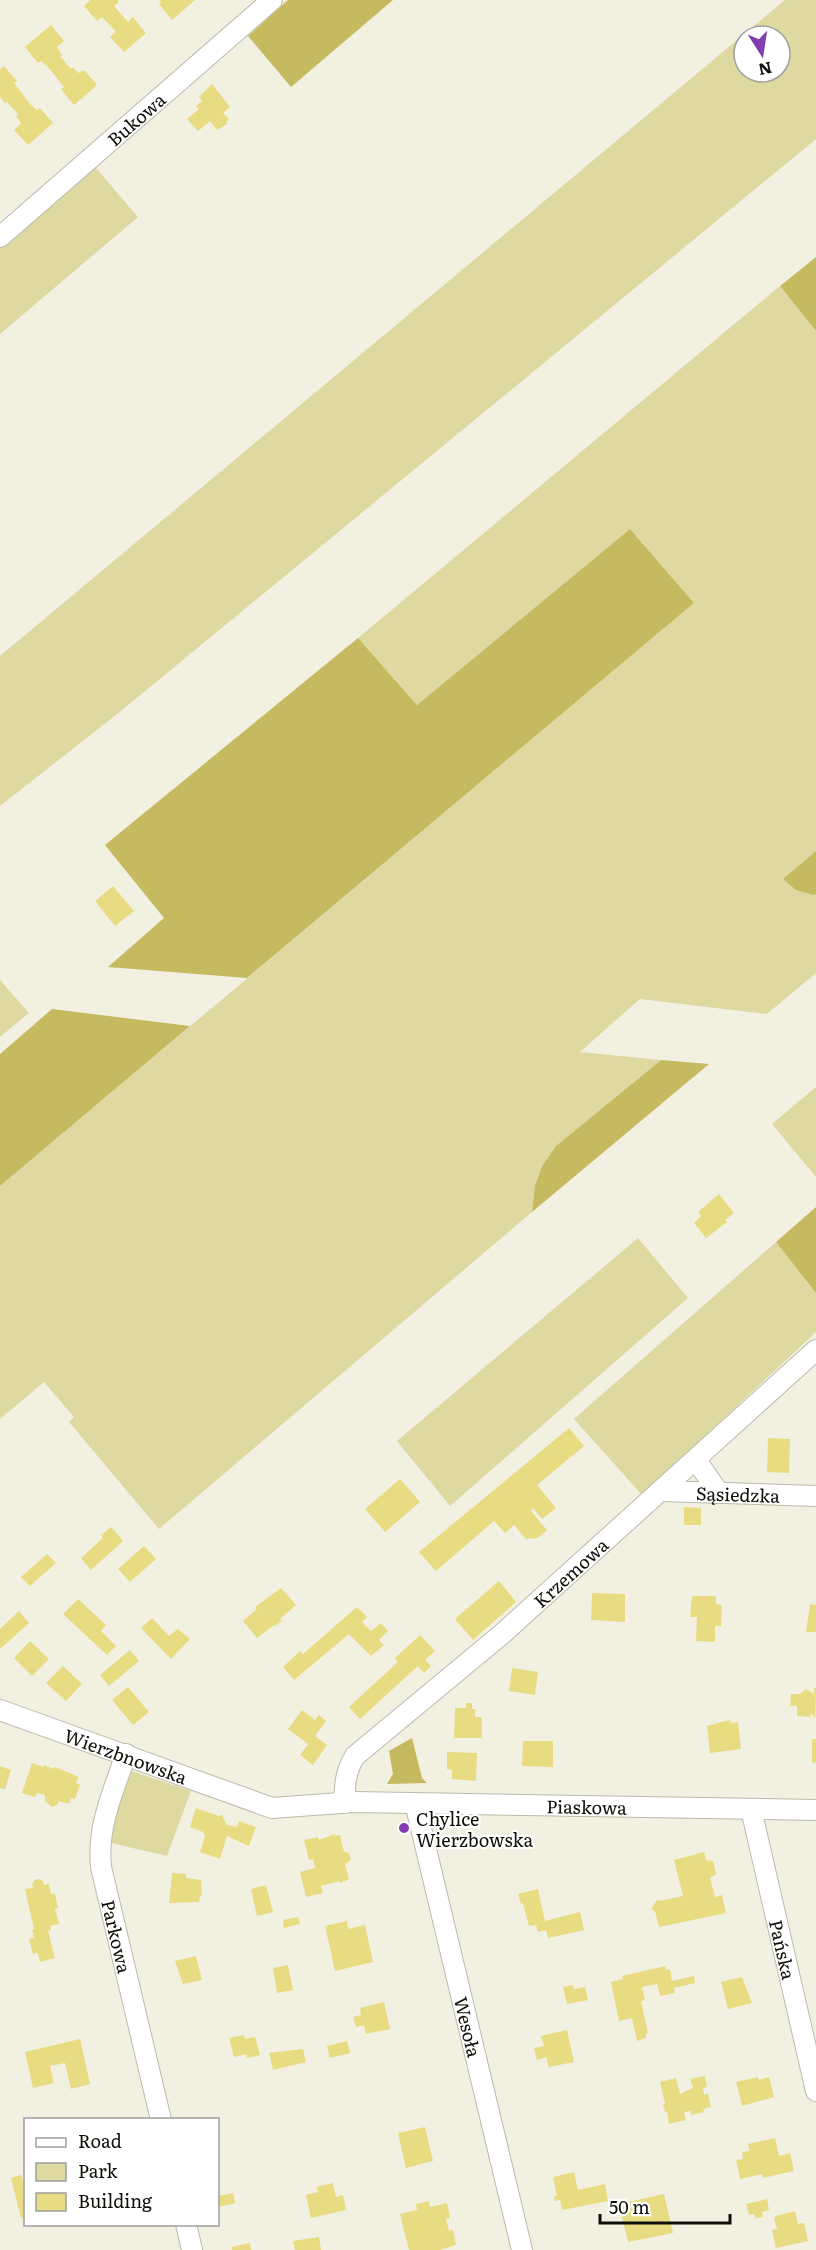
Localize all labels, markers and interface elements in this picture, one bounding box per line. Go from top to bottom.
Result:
north arrow [732,24,792,84]
text: N [756,57,774,83]
street label: Bukowa [101,86,171,152]
street label: Sąsiedzka [696,1479,781,1508]
street label: Krzemowa [527,1531,614,1613]
street label: Wierzbnowska [61,1721,192,1790]
street label: Piaskowa [546,1792,628,1820]
place label: Chylice Wierzbowska [416,1805,533,1853]
marker: Chylice Wierzbowska [397,1821,411,1835]
street label: Parkowa [96,1897,139,1976]
street label: Pańska [763,1917,803,1982]
street label: Wesoła [448,1994,489,2060]
legend [24,2118,219,2226]
text: Road [78,2127,122,2154]
text: Park [78,2157,119,2184]
text: Building [78,2187,153,2214]
scale bar [600,2187,730,2225]
text: 50 m [609,2193,650,2220]

